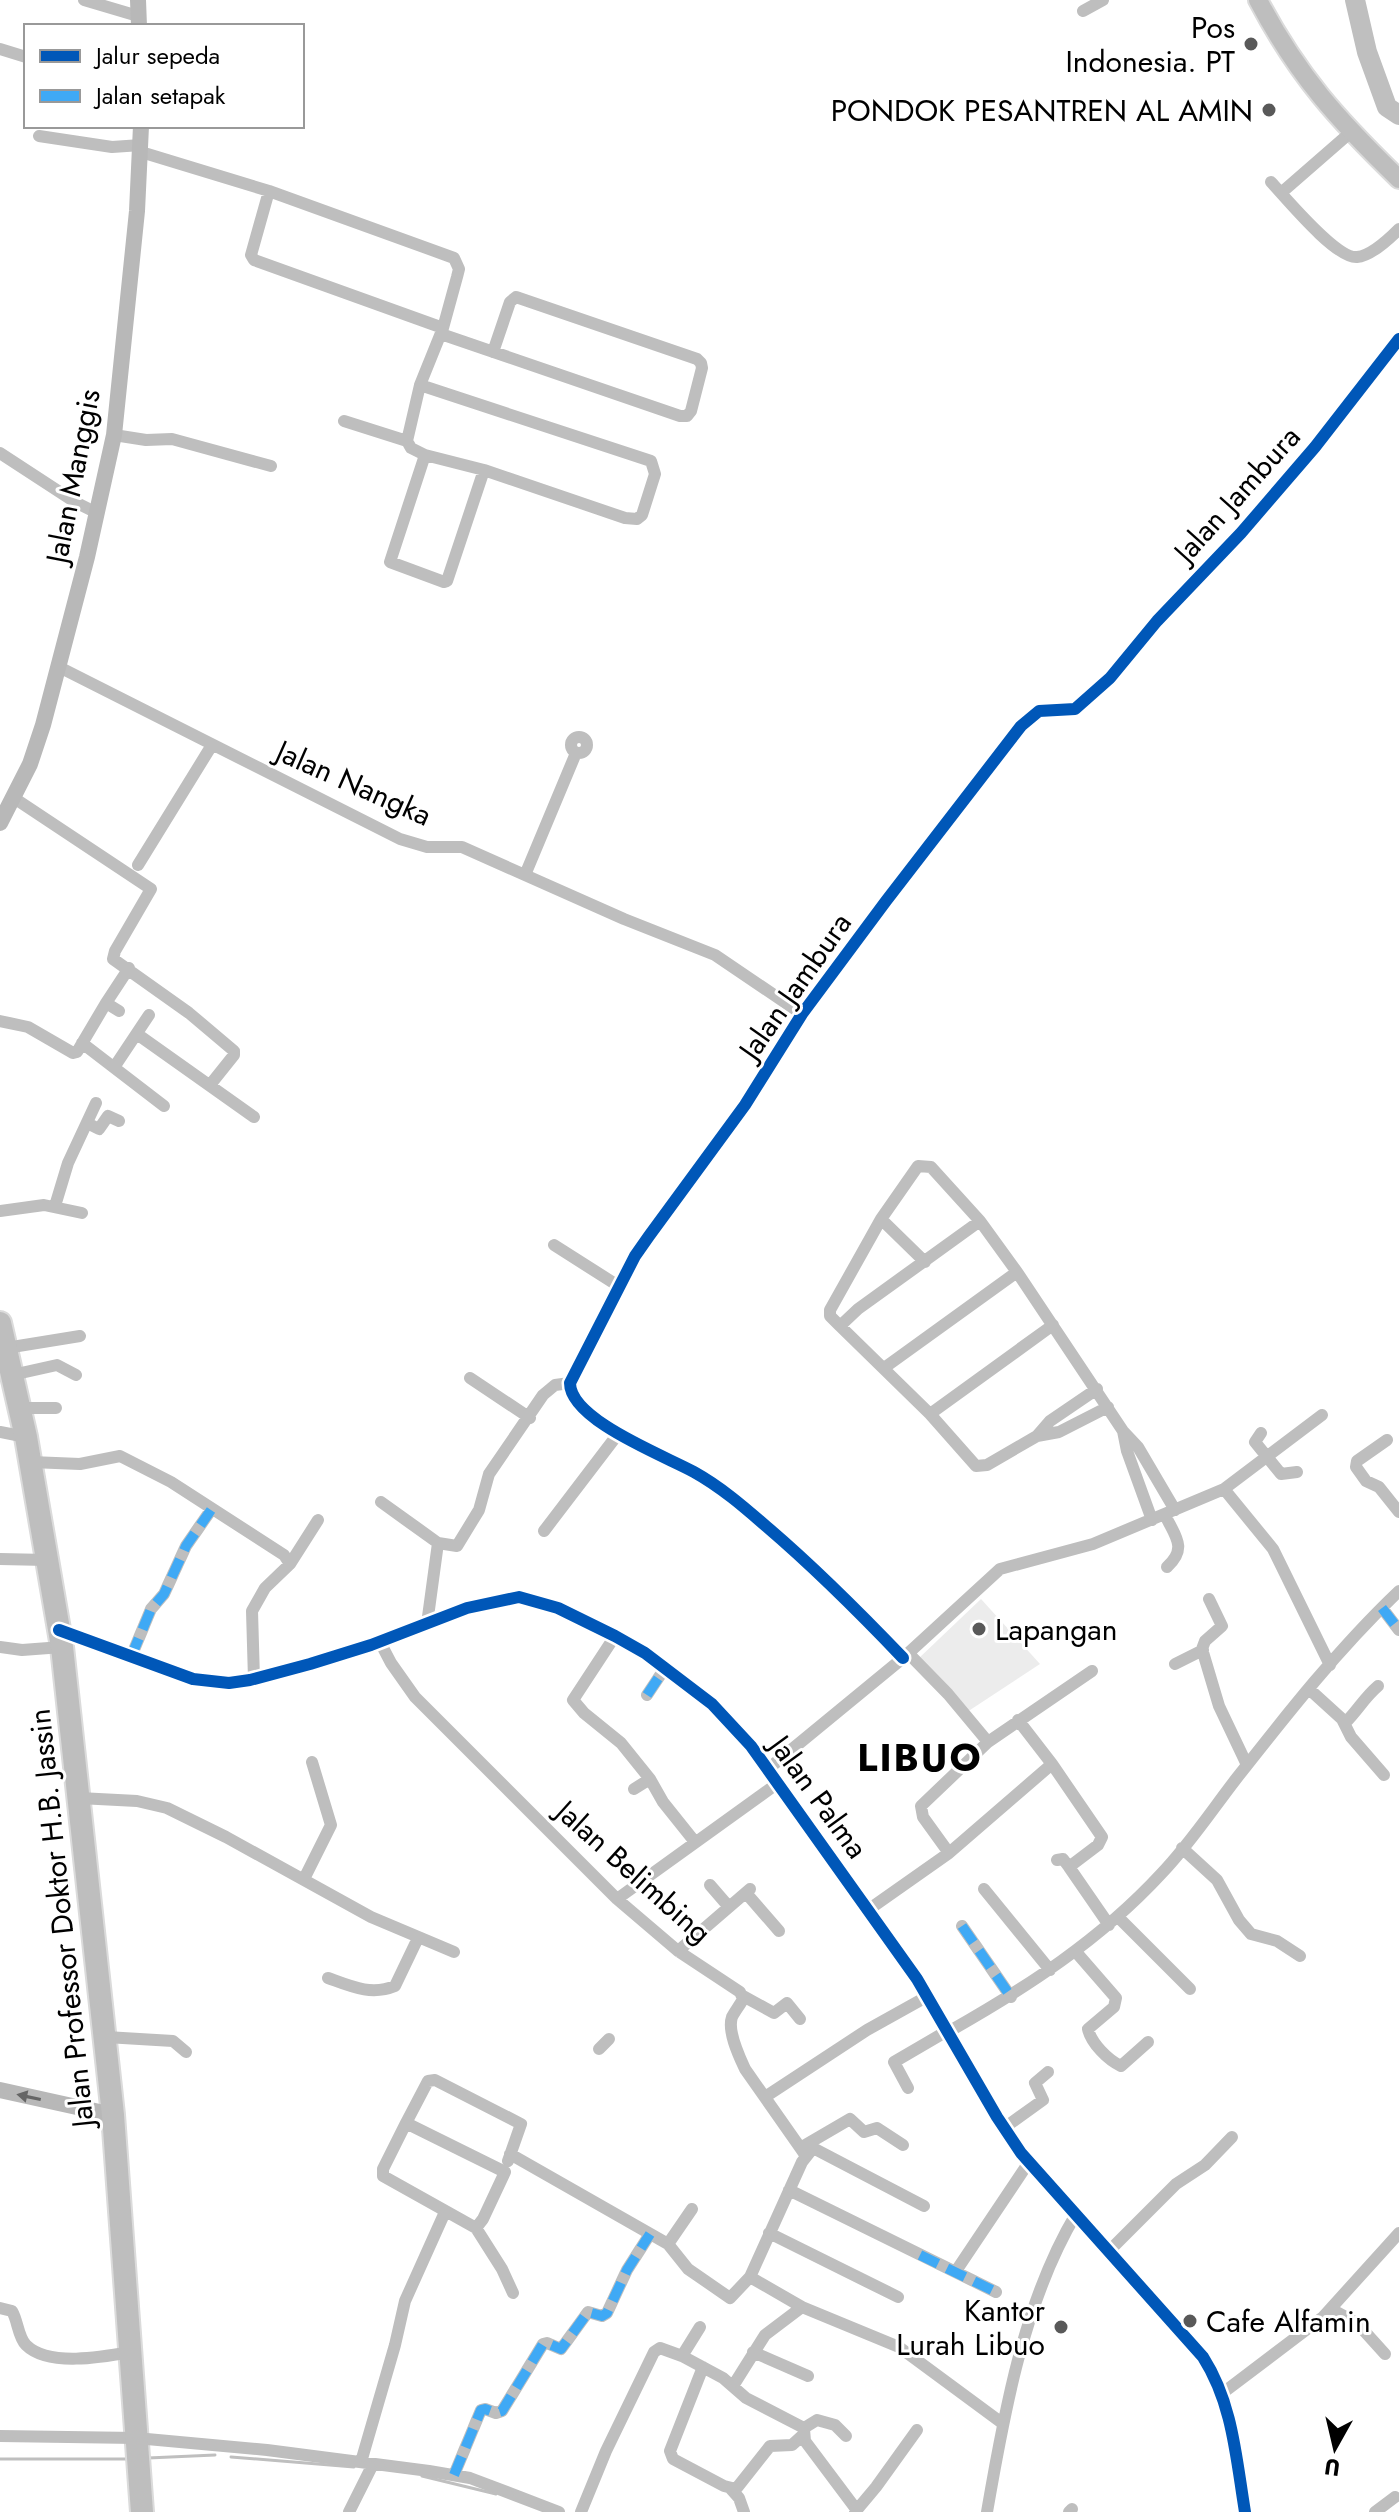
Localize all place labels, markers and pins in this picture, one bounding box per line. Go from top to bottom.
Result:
place label: Pos Indonesia. PT [1065,6,1235,83]
marker: Pos Indonesia. PT [1242,35,1260,53]
place label: PONDOK PESANTREN AL AMIN [831,89,1253,132]
marker: PONDOK PESANTREN AL AMIN [1260,101,1278,119]
place label: Lapangan [995,1608,1118,1651]
marker: Lapangan [970,1620,988,1638]
place label: Kantor Lurah Libuo [896,2289,1046,2366]
place label: Cafe Alfamin [1206,2300,1371,2343]
marker: Cafe Alfamin [1181,2312,1199,2330]
marker: Kantor Lurah Libuo [1052,2318,1070,2336]

